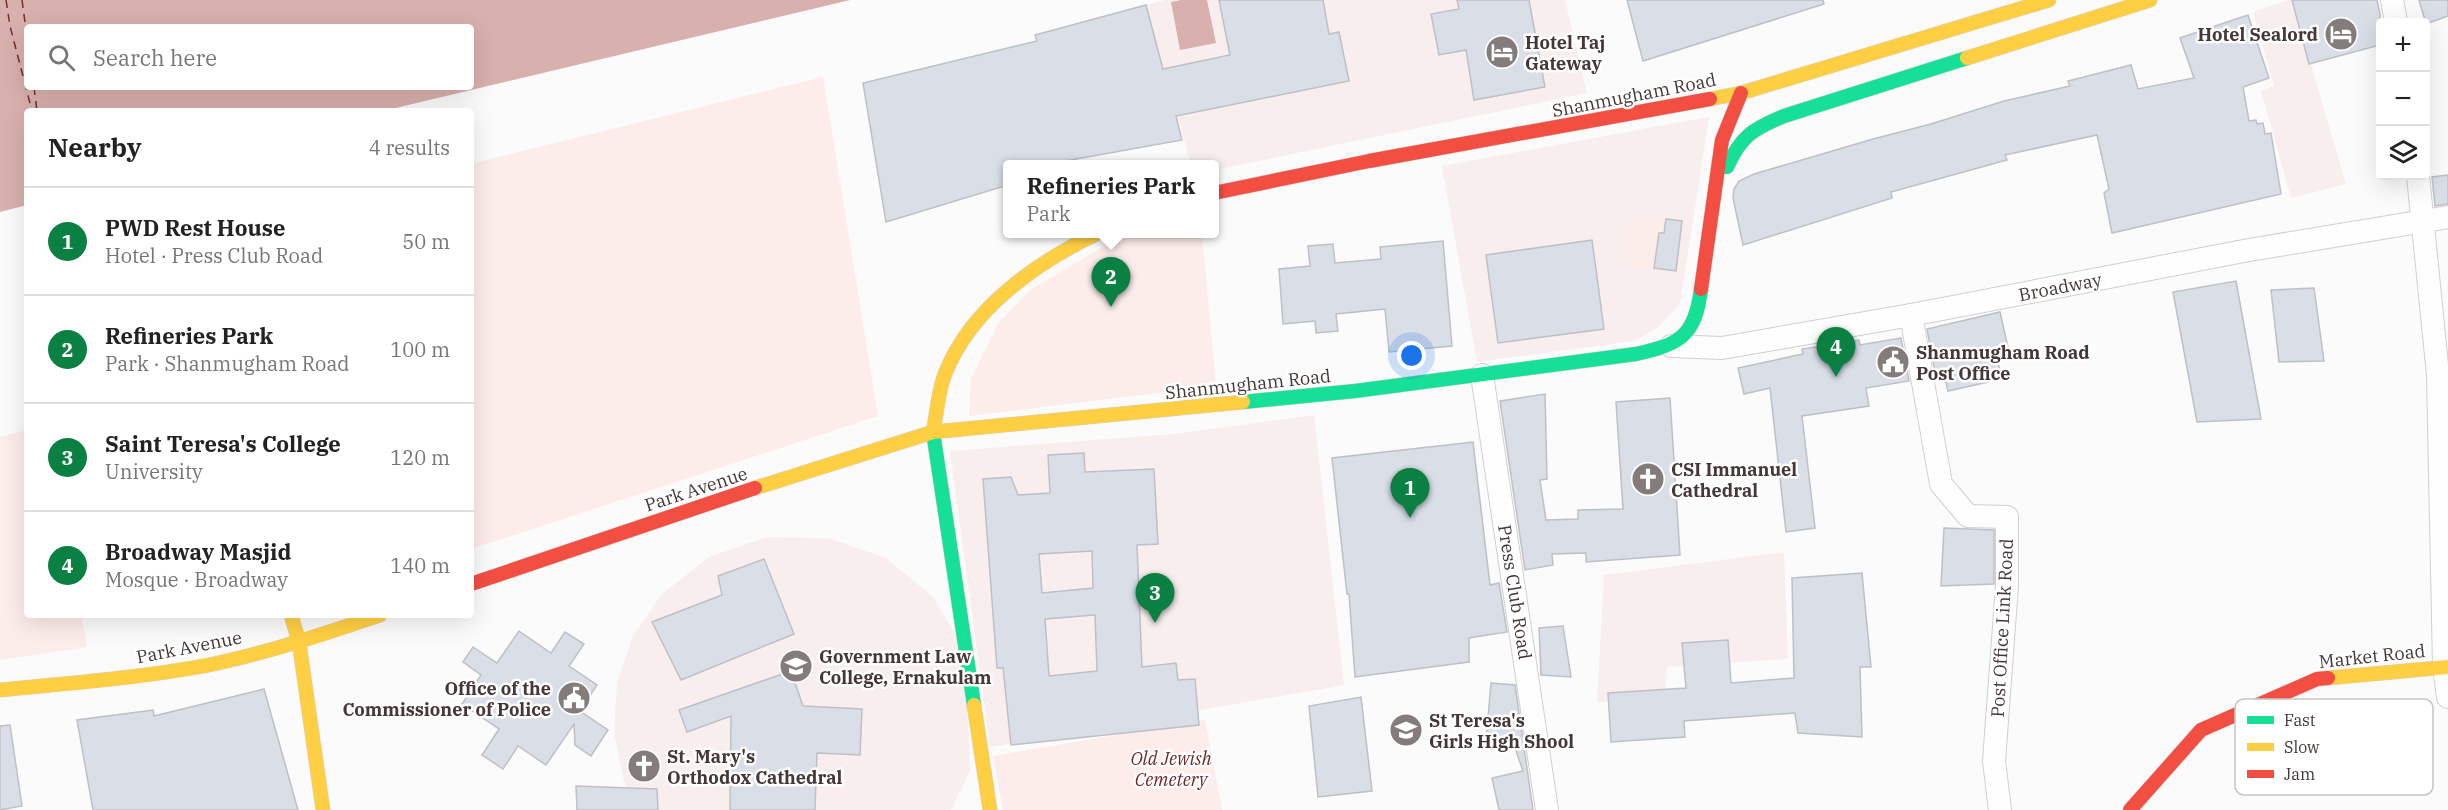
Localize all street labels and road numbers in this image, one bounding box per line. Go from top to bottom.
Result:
street label: Shanmugham Road [1550,68,1718,122]
street label: Broadway [2016,268,2104,306]
street label: Shanmugham Road [1164,364,1332,404]
street label: Park Avenue [642,462,750,516]
street label: Press Club Road [1493,523,1537,661]
street label: Post Office Link Road [1986,538,2018,718]
street label: Park Avenue [134,626,244,668]
street label: Market Road [2318,639,2426,673]

